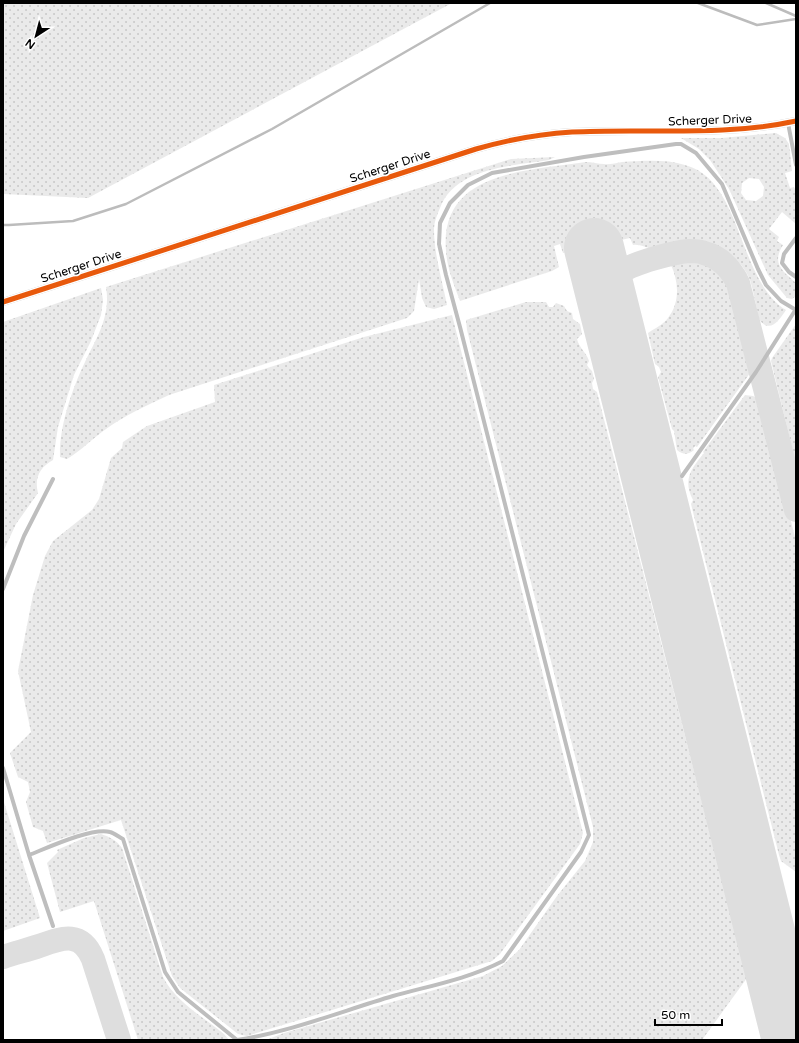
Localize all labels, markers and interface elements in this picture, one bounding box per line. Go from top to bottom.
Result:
north arrow [16,16,56,56]
text: N [23,36,38,52]
street label: Scherger Drive [668,112,752,128]
street label: Scherger Drive [348,146,432,186]
street label: Scherger Drive [39,246,123,286]
scale bar [655,1001,722,1027]
text: 50 m [661,1008,690,1022]

